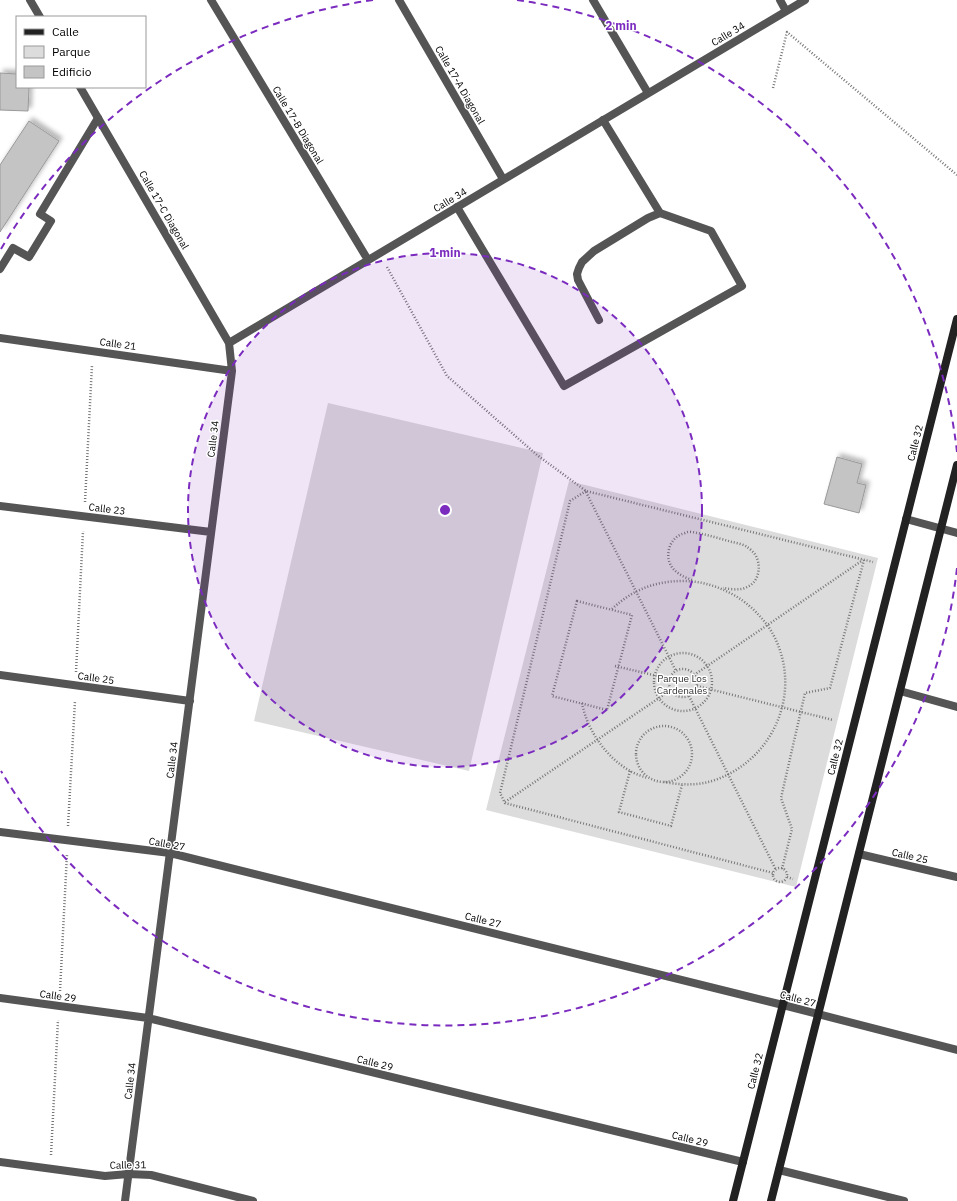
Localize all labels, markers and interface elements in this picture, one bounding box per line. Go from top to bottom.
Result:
legend [16,16,146,88]
text: 2 min [605,18,637,33]
street label: Calle 34 [709,19,747,49]
text: Calle [52,24,79,39]
street label: Calle 17-A Diagonal [432,43,488,127]
text: Parque [52,44,91,59]
text: Edificio [52,64,92,79]
street label: Calle 17-B Diagonal [270,84,327,167]
street label: Calle 17-C Diagonal [136,168,192,252]
street label: Calle 34 [431,185,469,215]
text: 1 min [429,245,461,260]
street label: Calle 21 [99,335,137,353]
street label: Calle 34 [204,420,222,458]
street label: Calle 32 [904,424,926,462]
street label: Calle 23 [88,500,126,518]
centre of rings [438,503,452,517]
street label: Calle 25 [77,669,115,687]
park label: Parque Los Cardenales [657,672,707,697]
street label: Calle 32 [824,738,846,776]
street label: Calle 34 [163,741,181,779]
street label: Calle 27 [148,834,186,854]
street label: Calle 25 [891,846,929,866]
street label: Calle 27 [464,909,502,931]
street label: Calle 29 [39,987,77,1005]
street label: Calle 27 [779,988,817,1010]
street label: Calle 29 [356,1052,394,1074]
street label: Calle 32 [744,1052,766,1090]
street label: Calle 34 [121,1062,139,1100]
street label: Calle 29 [671,1128,709,1150]
street label: Calle 31 [109,1158,147,1172]

